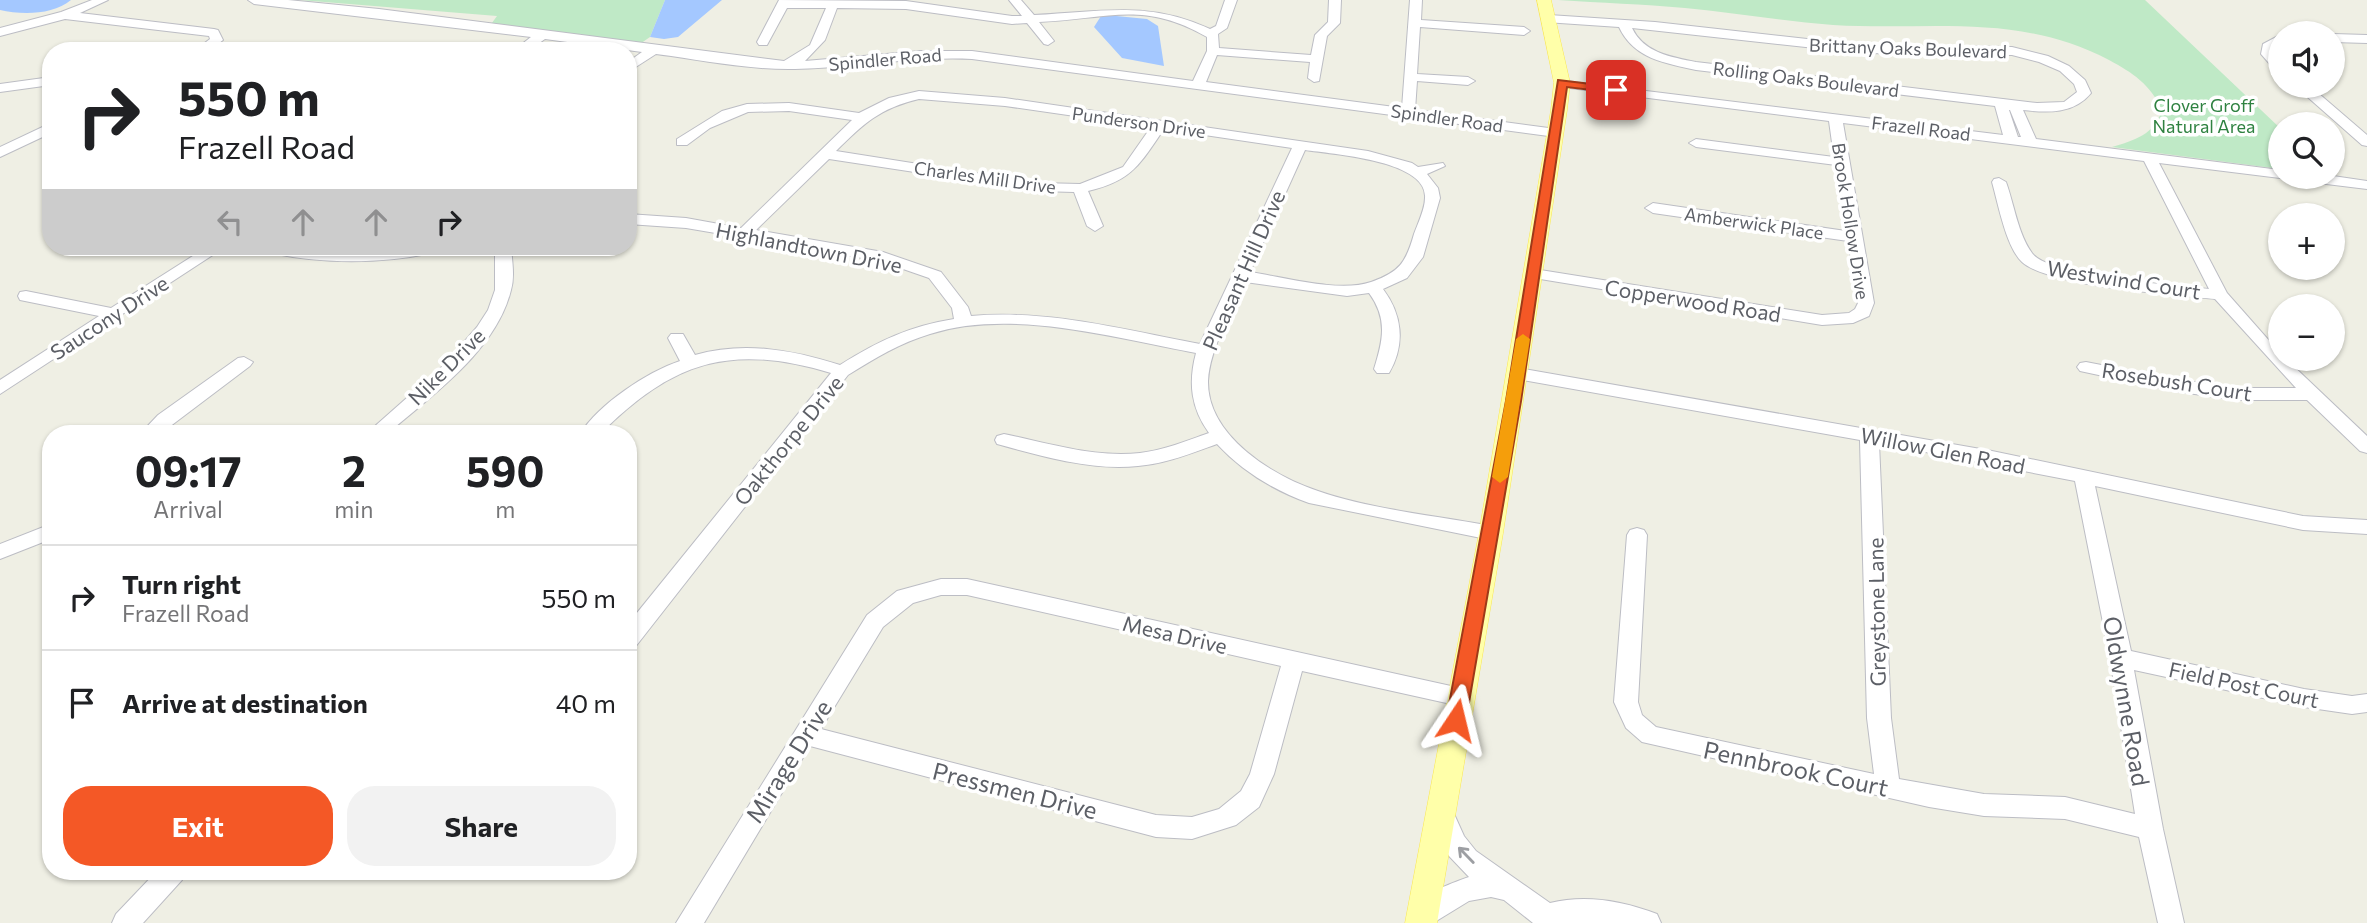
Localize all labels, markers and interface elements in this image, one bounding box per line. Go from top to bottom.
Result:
map controls [2268,21,2345,371]
button: sound [2268,21,2345,98]
street label: Brittany Oaks Boulevard [1809,34,2007,62]
street label: Spindler Road [828,43,942,75]
street label: Rolling Oaks Boulevard [1712,57,1900,101]
pin [1586,60,1646,120]
text: 550 m [178,66,320,126]
icon: right [63,70,154,161]
icon: arrive [1597,71,1635,109]
park label: Clover Groff Natural Area [2152,94,2256,137]
street label: Spindler Road [1389,99,1505,137]
street label: Punderson Drive [1071,102,1207,142]
street label: Frazell Road [1870,111,1972,145]
button: search [2268,112,2345,189]
text: Frazell Road [178,126,355,166]
street label: Brook Hollow Drive [1828,141,1874,301]
street label: Charles Mill Drive [913,156,1057,198]
street label: Pleasant Hill Drive [1197,186,1289,354]
street label: Amberwick Place [1683,202,1825,244]
icon: left [211,203,249,241]
icon: ahead [284,203,322,241]
icon: ahead [357,203,395,241]
icon: right [430,203,468,241]
button: + [2268,203,2345,280]
street label: Highlandtown Drive [714,217,904,277]
street label: Westwind Court [2045,255,2203,303]
street label: Saucony Drive [45,270,173,364]
street label: Copperwood Road [1603,274,1783,326]
button: − [2268,294,2345,371]
street label: Nike Drive [403,323,489,409]
street label: Rosebush Court [2100,357,2254,405]
street label: Oakthorpe Drive [728,370,848,510]
street label: Willow Glen Road [1858,422,2028,478]
text: 09:17 [135,444,242,496]
text: 2 [342,444,366,496]
text: 590 [466,444,544,496]
text: Arrival [153,495,223,523]
text: min [334,495,373,523]
text: m [495,495,515,523]
street label: Greystone Lane [1862,537,1890,687]
text: Turn right [122,568,241,599]
icon: right [63,579,101,617]
text: 550 m [541,582,616,613]
text: Frazell Road [122,599,249,627]
street label: Mesa Drive [1120,610,1230,658]
street label: Oldwynne Road [2098,614,2156,788]
street label: Field Post Court [2167,656,2321,712]
position arrow [1419,683,1493,757]
icon: arrive [63,684,101,722]
text: Arrive at destination [122,687,368,718]
text: 40 m [556,687,616,718]
street label: Mirage Drive [739,694,837,828]
street label: Pennbrook Court [1701,734,1891,802]
street label: Pressmen Drive [930,756,1100,824]
button: Exit [63,786,333,866]
button: Share [347,786,616,866]
one-way arrow [1457,847,1474,864]

